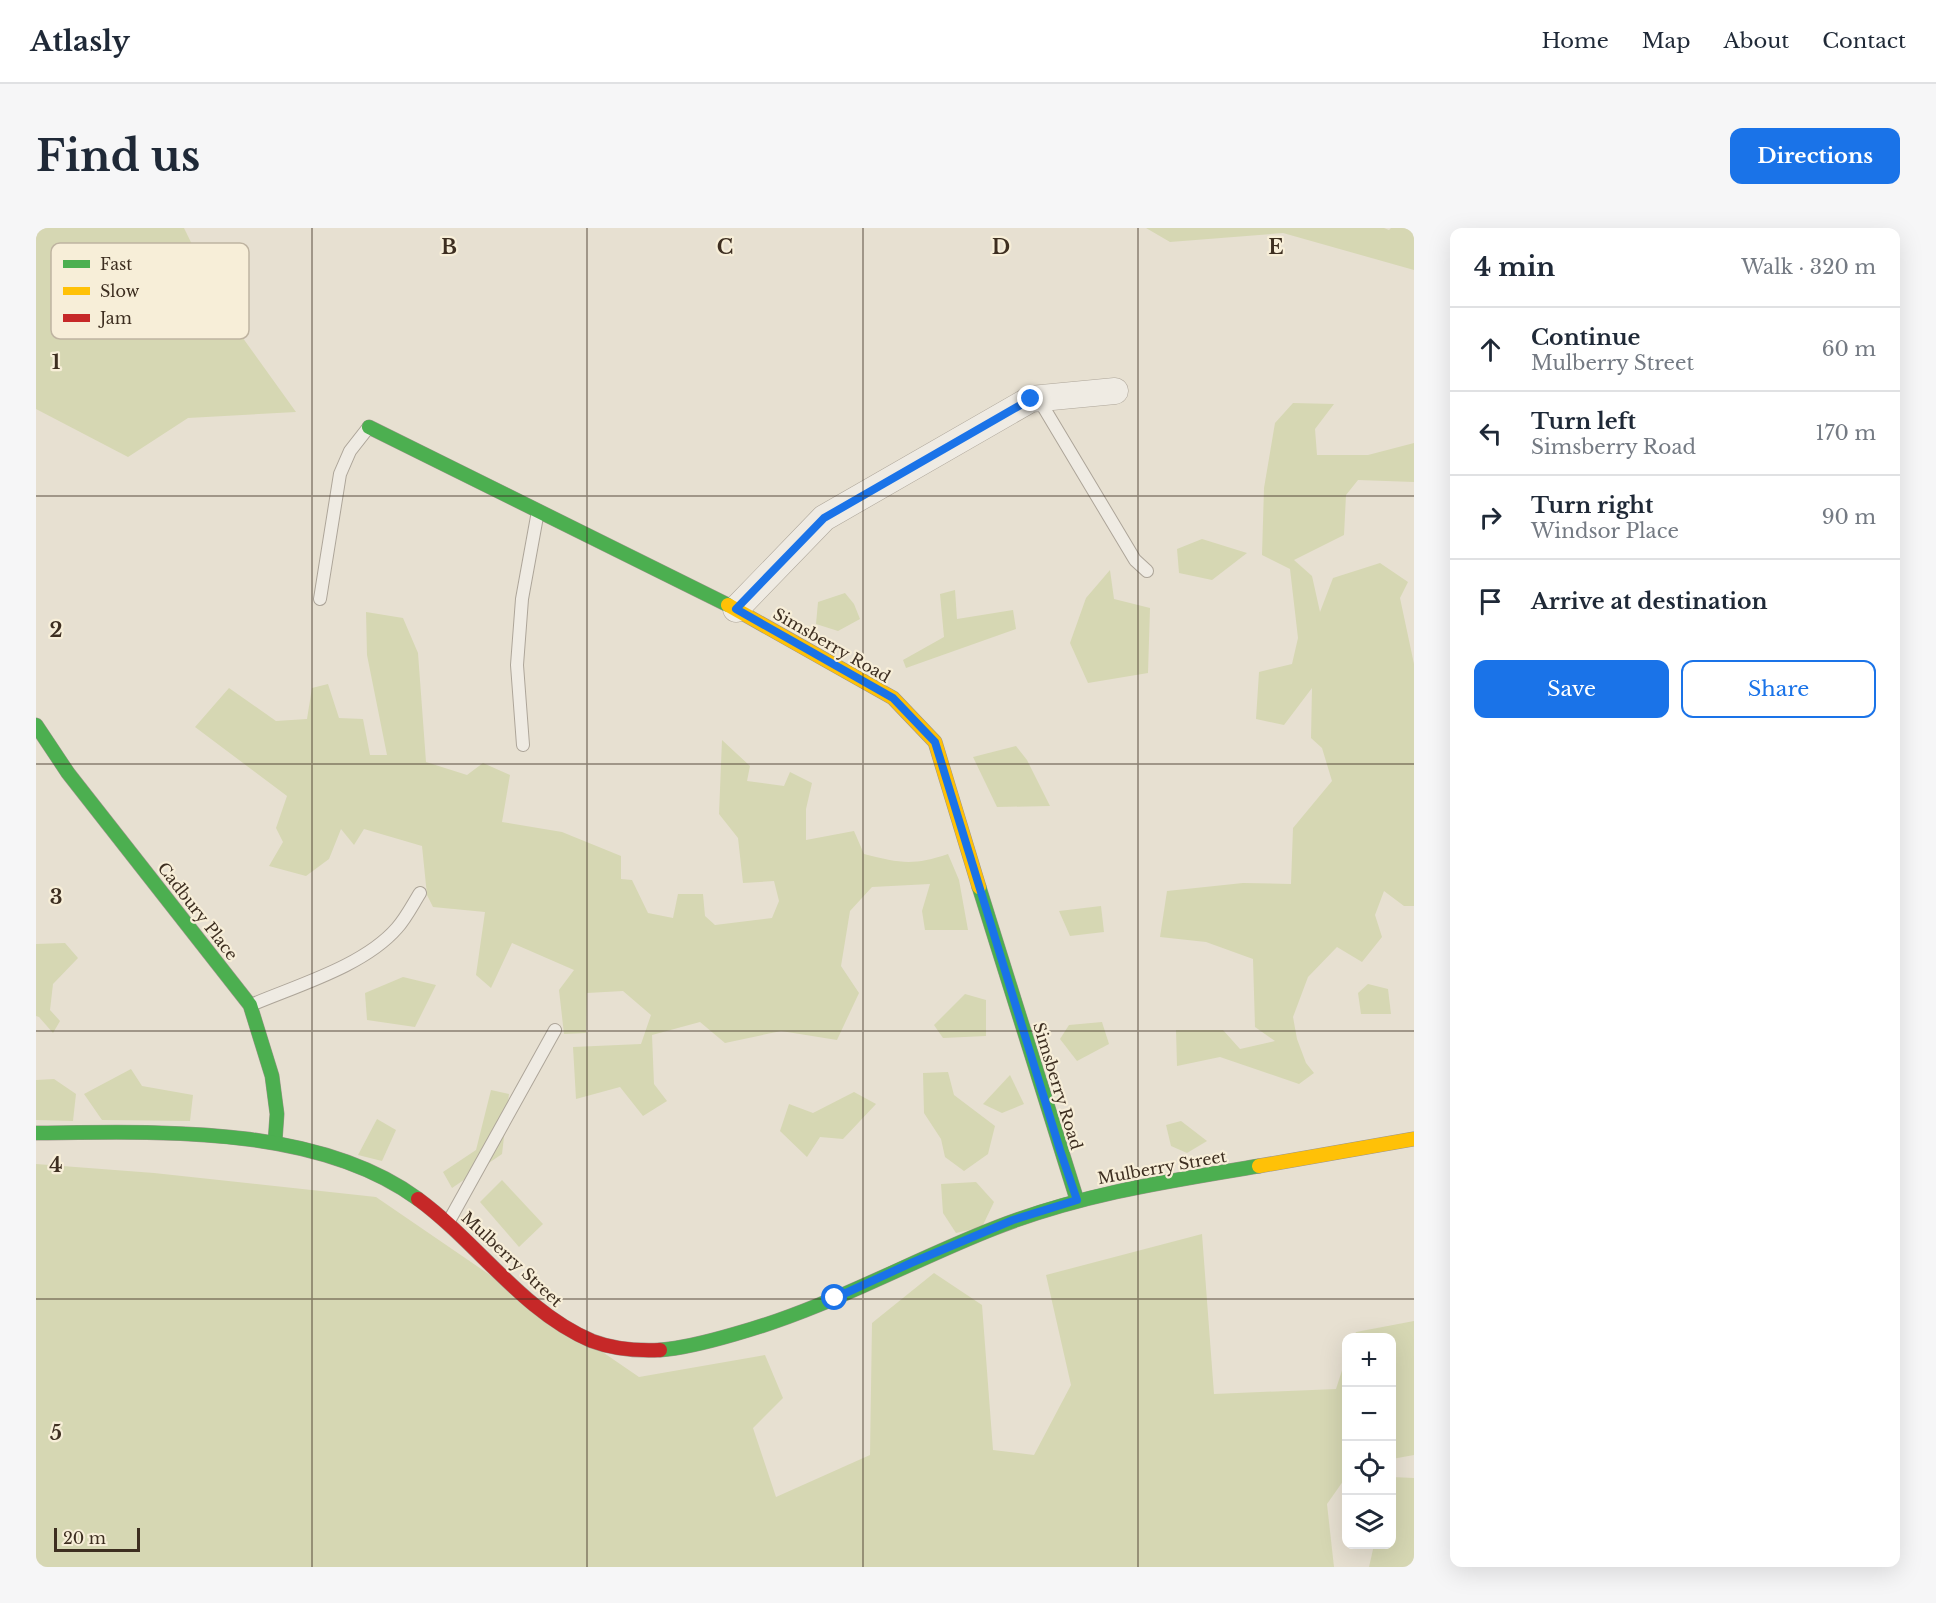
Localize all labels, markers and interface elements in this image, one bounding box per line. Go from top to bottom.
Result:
text: Atlasly [30,24,130,59]
text: Home [1542,28,1609,54]
text: Map [1642,28,1690,54]
text: About [1723,28,1789,54]
text: Contact [1822,28,1906,54]
button: Directions [1730,128,1900,184]
text: Find us [36,130,200,182]
text: B [441,235,457,259]
text: C [717,235,733,259]
text: D [992,235,1010,259]
text: E [1268,235,1284,259]
legend [51,243,249,339]
text: 4 min [1474,251,1555,283]
text: Fast [100,254,132,274]
text: Walk · 320 m [1741,255,1876,279]
text: Slow [100,281,140,301]
text: Jam [98,308,132,328]
text: Continue [1531,324,1640,351]
icon: ahead [1474,333,1507,366]
text: 60 m [1822,337,1876,361]
text: 1 [52,350,61,374]
text: Mulberry Street [1531,351,1694,375]
route end [1017,385,1043,411]
text: Turn left [1531,408,1636,435]
icon: left [1474,417,1507,450]
text: 170 m [1816,421,1876,445]
text: Simsberry Road [1531,435,1696,459]
text: Turn right [1531,492,1653,519]
icon: right [1474,501,1507,534]
text: 90 m [1822,505,1876,529]
text: Windsor Place [1531,519,1679,543]
icon: arrive [1474,585,1507,618]
text: Arrive at destination [1531,588,1768,615]
street label: Simsberry Road [770,603,894,687]
text: 2 [49,618,63,642]
button: Save [1474,660,1669,718]
button: Share [1681,660,1876,718]
street label: Cadbury Place [154,858,242,964]
text: 3 [50,885,62,909]
street label: Simsberry Road [1029,1020,1087,1152]
street label: Mulberry Street [1096,1146,1228,1188]
text: 4 [49,1153,63,1177]
street label: Mulberry Street [457,1207,567,1311]
route start [821,1284,847,1310]
map controls [1342,1333,1396,1549]
button: + [1342,1333,1396,1387]
button: − [1342,1387,1396,1441]
text: 5 [50,1421,62,1445]
button: locate [1342,1441,1396,1495]
button: layers [1342,1495,1396,1549]
scale bar [54,1525,140,1552]
text: 20 m [63,1528,106,1548]

